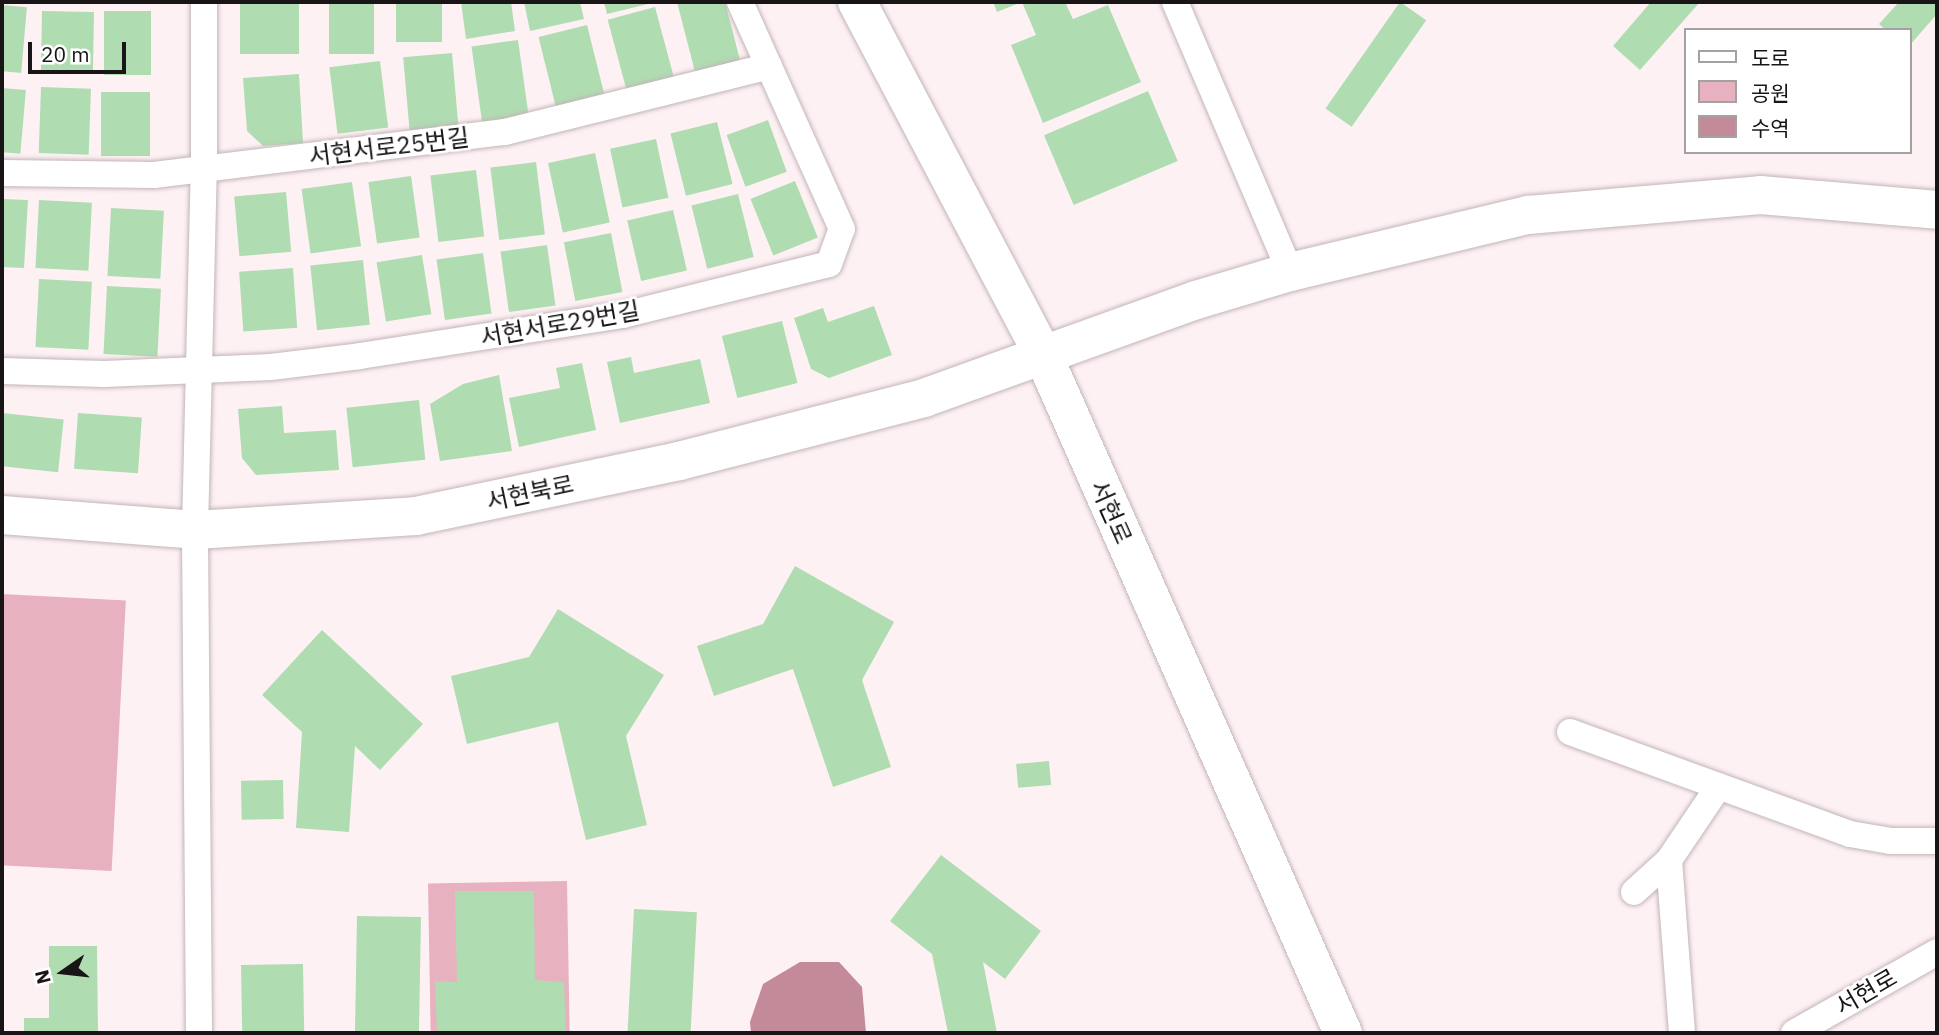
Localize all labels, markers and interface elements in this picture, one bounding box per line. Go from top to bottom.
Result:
scale bar [32,28,130,72]
legend [1684,28,1911,154]
text: 20 m [41,40,90,68]
text: 도로 [1751,44,1790,72]
text: 공원 [1751,79,1790,107]
text: 수역 [1751,114,1790,142]
street label: 서현서로25번길 [307,123,471,171]
street label: 서현서로29번길 [478,296,642,352]
street label: 서현북로 [484,470,576,516]
street label: 서현로 [1084,476,1138,548]
north arrow [28,937,98,1007]
street label: 서현로 [1830,963,1902,1021]
text: N [29,968,56,987]

